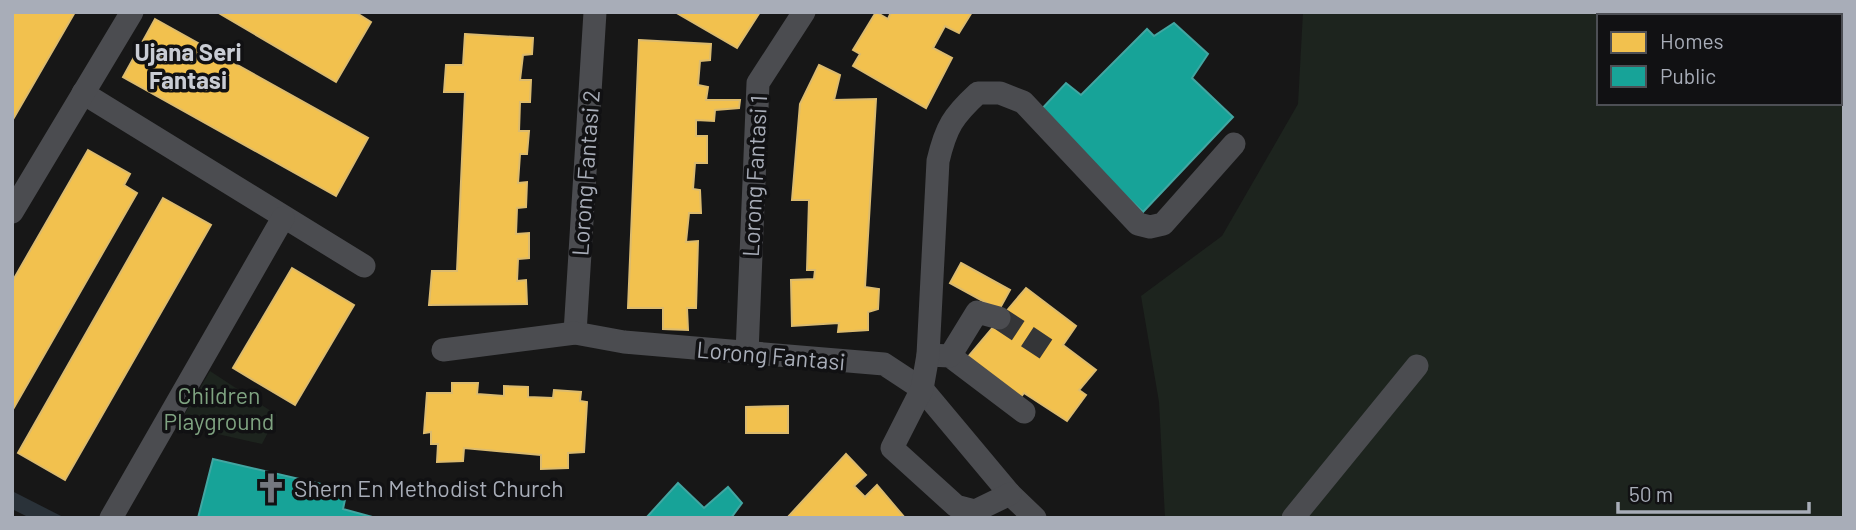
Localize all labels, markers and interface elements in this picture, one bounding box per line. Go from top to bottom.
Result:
legend [1597,14,1842,105]
text: Homes [1660,28,1724,53]
district label: Ujana Seri Fantasi [134,37,242,94]
text: Public [1660,63,1716,88]
street label: Lorong Fantasi 2 [565,89,605,257]
street label: Lorong Fantasi 1 [736,94,772,258]
street label: Lorong Fantasi [695,335,847,375]
park label: Children Playground [164,381,274,435]
scale bar [1618,470,1809,514]
church icon: Shern En Methodist Church [254,471,288,505]
place label: Shern En Methodist Church [294,474,564,502]
text: 50 m [1629,481,1673,506]

